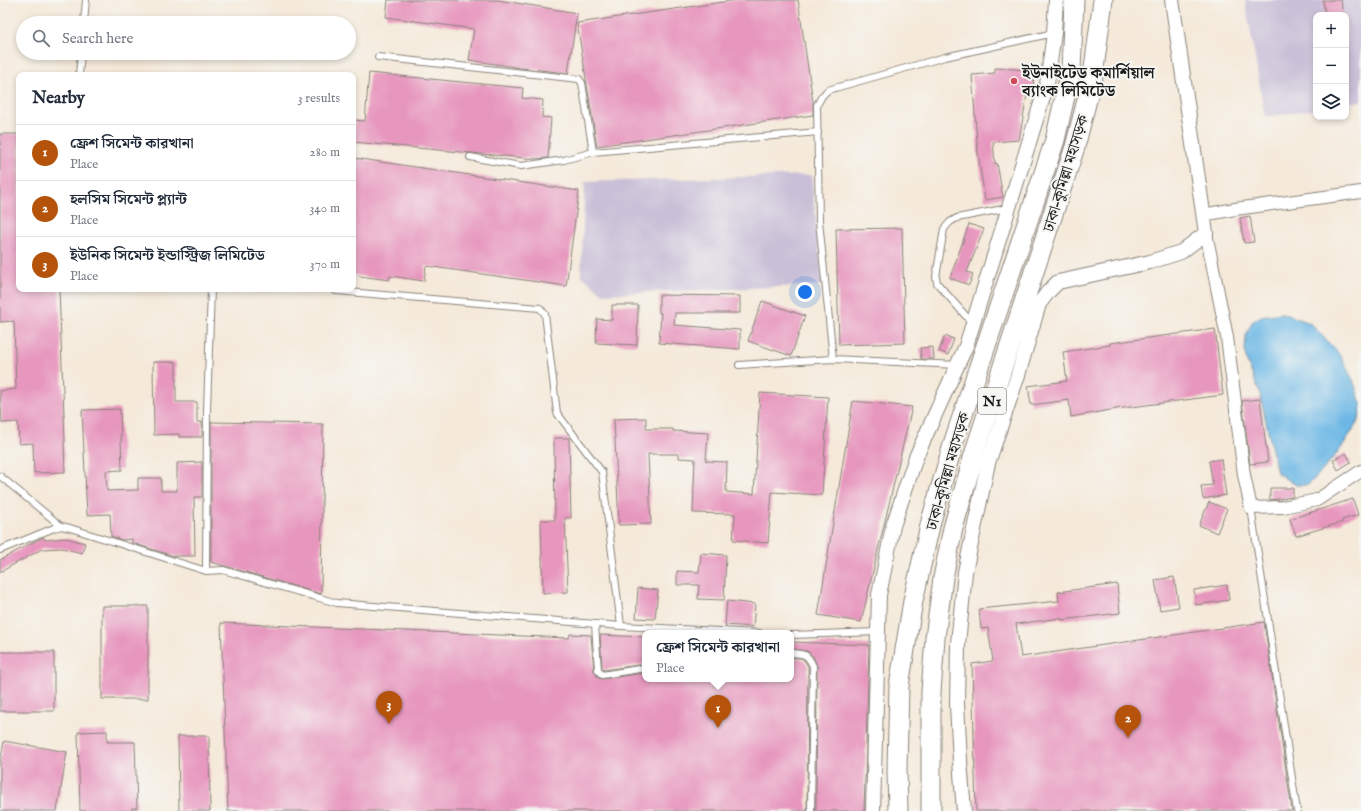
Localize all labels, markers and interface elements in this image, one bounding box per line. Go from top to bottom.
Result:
map controls [1313,12,1349,120]
button: + [1313,12,1349,48]
search box [16,16,356,60]
icon: search [30,27,52,49]
text: Search here [62,29,133,48]
button: − [1313,48,1349,84]
place label: ইউনাইটেড কমার্শিয়াল ব্যাংক লিমিটেড [1021,63,1156,102]
marker: ইউনাইটেড কমার্শিয়াল ব্যাংক লিমিটেড [1009,76,1019,86]
button: layers [1313,84,1349,120]
text: Nearby [32,88,85,109]
text: 3 results [298,90,340,107]
street label: ঢাকা–কুমিল্লা মহাসড়ক [1038,112,1094,236]
text: ফ্রেশ সিমেন্ট কারখানা [70,134,194,153]
text: 1 [43,144,47,161]
text: 280 m [310,144,340,161]
text: Place [70,156,98,173]
text: হলসিম সিমেন্ট প্ল্যান্ট [70,190,187,209]
text: 2 [42,200,48,217]
text: 340 m [310,200,340,217]
text: Place [70,212,98,229]
text: ইউনিক সিমেন্ট ইন্ডাস্ট্রিজ লিমিটেড [70,246,265,265]
text: 3 [43,256,47,273]
text: 370 m [310,256,340,273]
text: Place [70,268,98,285]
your location [795,282,815,302]
road number: N1 [978,388,1006,414]
street label: ঢাকা–কুমিল্লা মহাসড়ক [921,409,975,534]
popup [642,630,794,682]
text: ফ্রেশ সিমেন্ট কারখানা [656,638,780,657]
text: Place [656,660,684,677]
pin: 3 [376,691,402,724]
pin: 1 [705,695,731,728]
pin: 2 [1115,705,1141,738]

